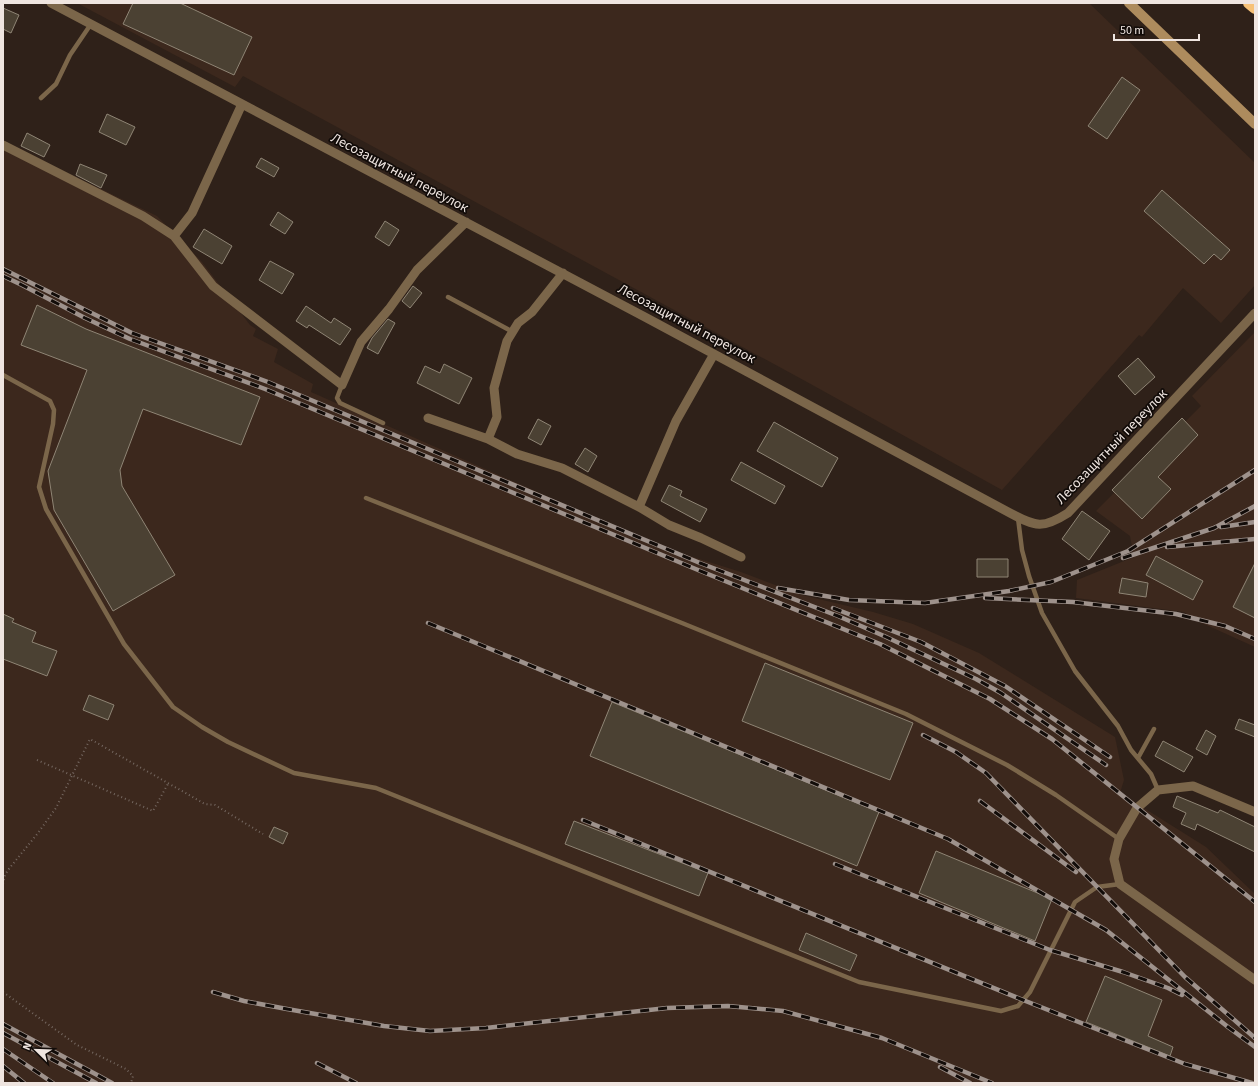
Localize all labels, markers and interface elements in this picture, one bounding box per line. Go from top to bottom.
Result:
scale bar [1114,16,1199,42]
text: 50 m [1120,22,1144,39]
street label: Лесозащитный переулок [327,128,472,218]
street label: Лесозащитный переулок [614,279,759,369]
street label: Лесозащитный переулок [1051,384,1172,509]
north arrow [16,1030,56,1070]
text: N [19,1040,36,1053]

